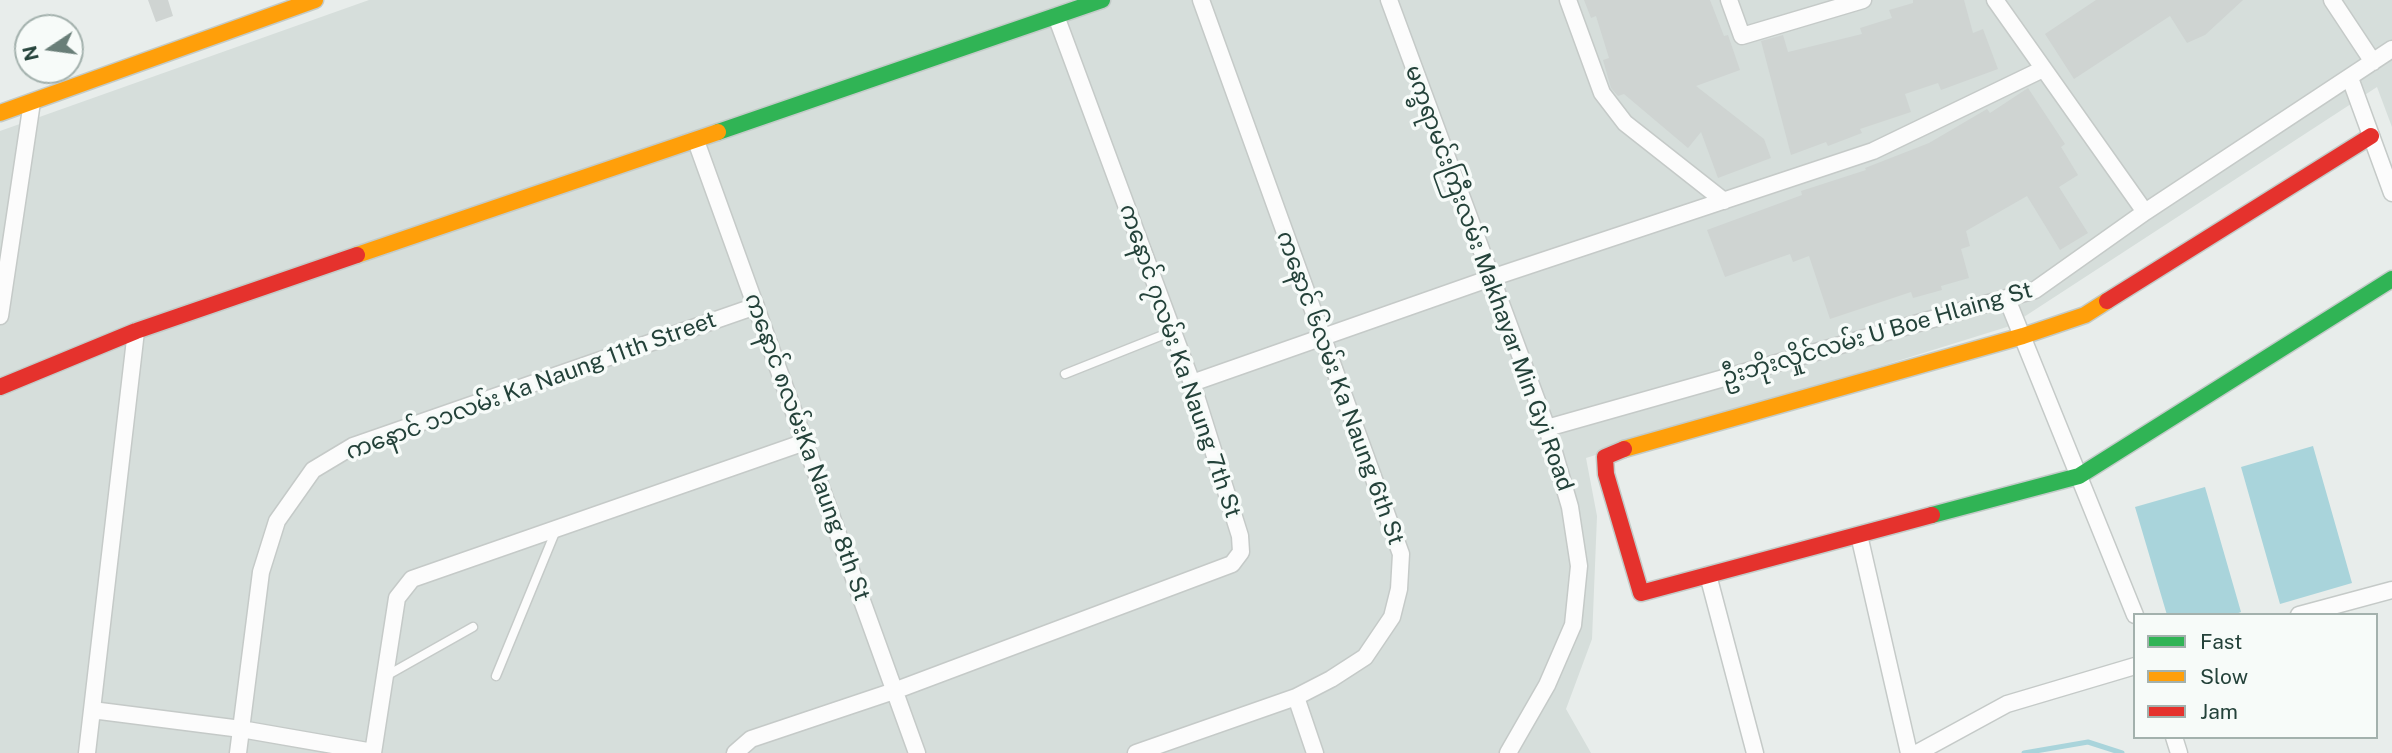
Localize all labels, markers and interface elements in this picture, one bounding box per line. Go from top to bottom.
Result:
north arrow [14,14,84,84]
text: N [18,44,43,63]
street label: မက္ခရာမင်းကြီးလမ်း Makhayar Min Gyi Road [1399,61,1579,495]
street label: ကနောင် ၇လမ်း Ka Naung 7th St [1113,200,1247,522]
street label: ကနောင် ၆လမ်း Ka Naung 6th St [1270,227,1410,549]
street label: ဦးဘိုးလှိုင်လမ်း U Boe Hlaing St [1719,276,2035,392]
street label: ကနောင် ၈လမ်းKa Naung 8th St [738,289,876,605]
street label: ကနောင် ၁၁လမ်း Ka Naung 11th Street [342,306,720,466]
legend [2133,613,2378,739]
text: Fast [2200,629,2242,654]
text: Slow [2200,664,2248,689]
text: Jam [2200,699,2238,724]

